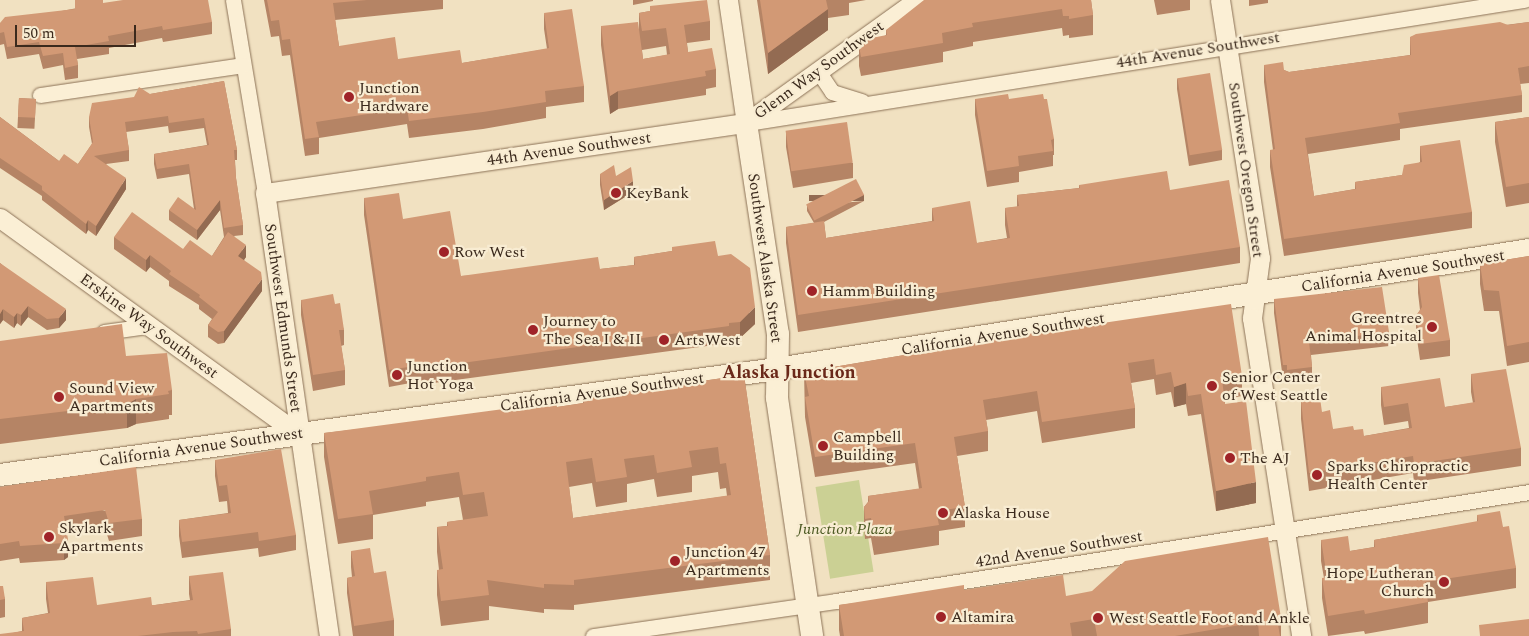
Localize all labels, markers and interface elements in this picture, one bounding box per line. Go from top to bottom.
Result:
scale bar [18,15,139,47]
street label: Glenn Way Southwest [750,16,888,124]
text: 50 m [23,22,55,45]
street label: 44th Avenue Southwest [1115,28,1281,72]
place label: Junction Hardware [359,78,429,116]
street label: Southwest Oregon Street [1224,81,1268,259]
marker: Junction Hardware [343,91,355,103]
street label: 44th Avenue Southwest [486,128,652,170]
street label: Southwest Alaska Street [744,172,786,344]
place label: KeyBank [626,183,689,203]
marker: KeyBank [610,187,622,199]
street label: Southwest Edmunds Street [260,222,306,414]
place label: Row West [454,242,525,262]
street label: California Avenue Southwest [1300,245,1506,297]
marker: Row West [438,246,450,258]
street label: Erskine Way Southwest [76,269,222,383]
place label: Hamm Building [822,281,935,301]
marker: Hamm Building [806,285,818,297]
street label: California Avenue Southwest [900,308,1106,360]
place label: Greentree Animal Hospital [1305,308,1422,346]
place label: Journey to The Sea I & II [543,311,641,349]
marker: Greentree Animal Hospital [1426,321,1438,333]
marker: Journey to The Sea I & II [527,324,539,336]
place label: ArtsWest [674,330,740,350]
marker: ArtsWest [658,334,670,346]
place label: Junction Hot Yoga [407,356,474,394]
district label: Alaska Junction [722,362,856,384]
place label: Senior Center of West Seattle [1222,367,1328,405]
street label: California Avenue Southwest [499,368,705,416]
marker: Junction Hot Yoga [391,369,403,381]
place label: Sound View Apartments [69,378,154,416]
marker: Senior Center of West Seattle [1206,380,1218,392]
marker: Sound View Apartments [53,391,65,403]
street label: California Avenue Southwest [98,423,304,471]
place label: Campbell Building [833,427,901,465]
marker: Campbell Building [817,440,829,452]
place label: The AJ [1240,448,1290,468]
marker: The AJ [1224,452,1236,464]
place label: Sparks Chiropractic Health Center [1327,456,1469,494]
marker: Sparks Chiropractic Health Center [1311,469,1323,481]
place label: Alaska House [953,503,1050,523]
marker: Alaska House [937,507,949,519]
place label: Skylark Apartments [59,518,144,556]
park label: Junction Plaza [797,519,893,539]
street label: 42nd Avenue Southwest [974,526,1144,572]
marker: Skylark Apartments [43,531,55,543]
place label: Junction 47 Apartments [685,542,770,580]
marker: Junction 47 Apartments [669,555,681,567]
place label: Hope Lutheran Church [1326,563,1434,601]
marker: Hope Lutheran Church [1438,576,1450,588]
place label: Altamira [951,607,1014,627]
place label: West Seattle Foot and Ankle [1109,608,1310,628]
marker: Altamira [935,611,947,623]
marker: West Seattle Foot and Ankle [1091,611,1105,625]

